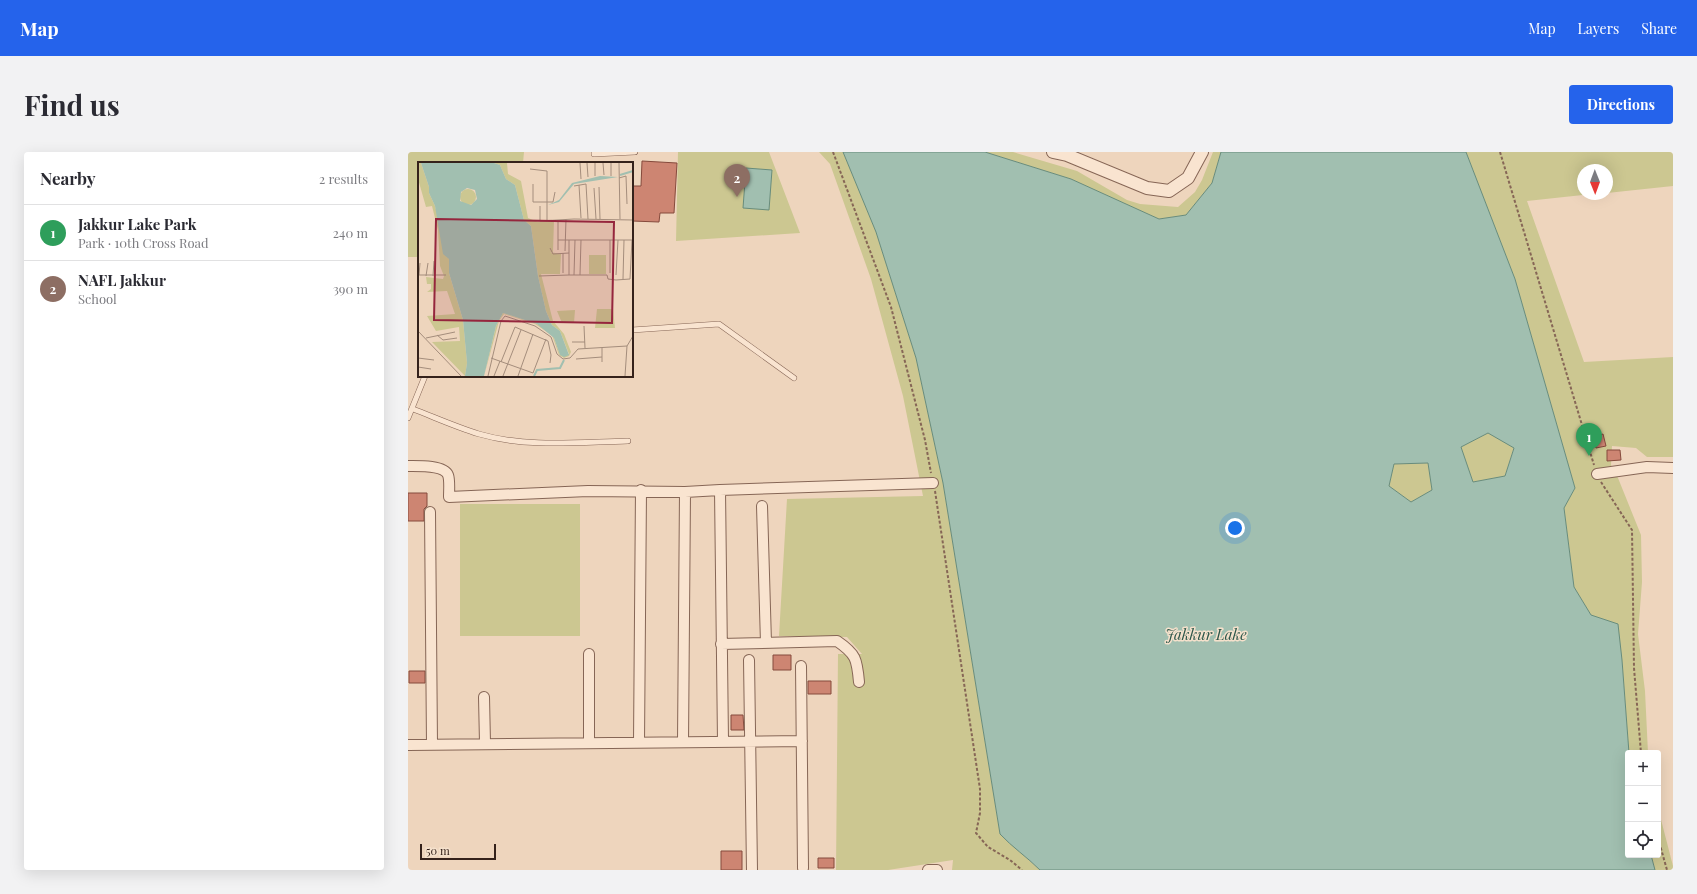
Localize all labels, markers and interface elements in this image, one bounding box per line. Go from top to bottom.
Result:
text: Map [20,15,59,41]
text: Map [1528,19,1556,38]
text: Layers [1578,19,1619,38]
text: Share [1641,19,1677,38]
button: Directions [1569,85,1673,124]
text: Find us [24,86,120,123]
inset map [418,162,633,377]
pin: 2 [724,164,750,197]
north arrow [1577,164,1613,200]
text: Nearby [40,167,95,189]
text: 2 results [319,170,368,187]
text: Jakkur Lake Park [78,214,196,234]
text: 1 [51,224,55,241]
text: 240 m [333,224,368,241]
text: Park · 10th Cross Road [78,234,209,251]
text: NAFL Jakkur [78,270,166,290]
text: 2 [50,280,56,297]
text: 390 m [333,280,368,297]
text: School [78,290,117,307]
pin: 1 [1576,423,1602,456]
your location [1225,518,1245,538]
water label: Jakkur Lake [1165,624,1247,644]
map controls [1625,750,1661,858]
button: + [1625,750,1661,786]
button: − [1625,786,1661,822]
button: locate [1625,822,1661,858]
scale bar [420,842,496,861]
text: 50 m [426,843,450,858]

